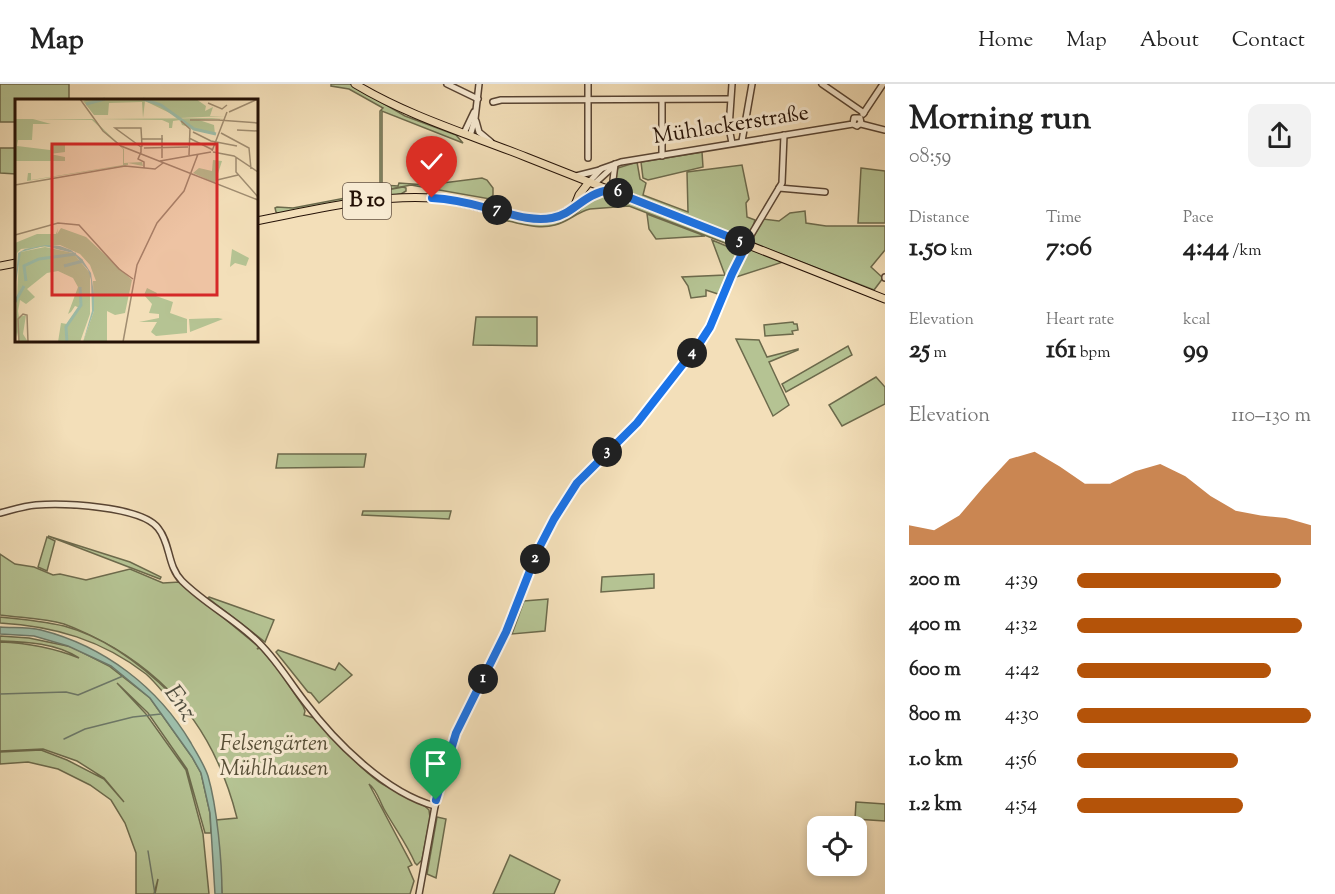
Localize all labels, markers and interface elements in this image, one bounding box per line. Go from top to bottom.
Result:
text: Map [30,21,84,61]
text: Home [978,26,1033,56]
text: Map [1066,26,1107,56]
text: About [1140,26,1199,56]
text: Contact [1232,26,1305,56]
text: Morning run [909,96,1091,144]
street label: Mühlackerstraße [651,98,811,154]
inset map [15,99,258,342]
button: share [1248,104,1311,167]
pin [406,136,457,198]
text: 08:59 [909,143,951,172]
icon: check [415,145,448,178]
pin: 6 [603,178,633,208]
text: 6 [614,181,622,204]
road number: B 10 [343,183,391,219]
pin: 7 [482,195,512,225]
text: 7 [493,198,501,221]
text: Distance [909,207,969,230]
text: Time [1046,207,1082,230]
text: Pace [1183,207,1214,230]
pin: 5 [725,226,755,256]
text: 5 [737,229,743,252]
text: 1.50 [909,230,947,267]
text: 7:06 [1046,230,1092,267]
text: 4:44 [1183,230,1229,267]
text: km [947,240,972,263]
text: /km [1229,240,1261,263]
text: Elevation [909,309,974,332]
text: Heart rate [1046,309,1114,332]
text: kcal [1183,309,1211,332]
text: 25 [909,332,930,369]
text: 161 [1046,332,1076,369]
text: 99 [1183,332,1208,369]
pin: 4 [677,338,707,368]
text: 4 [688,341,696,364]
text: m [930,342,947,365]
text: bpm [1076,342,1110,365]
text: Elevation [909,402,990,431]
text: 110–130 m [1231,402,1311,431]
pin: 3 [592,437,622,467]
text: 3 [604,440,610,463]
pin: 2 [520,544,550,574]
text: 2 [531,547,539,570]
text: 200 m [909,566,960,595]
text: 4:39 [1005,566,1038,595]
text: 400 m [909,611,961,640]
text: 4:32 [1005,611,1038,640]
text: 600 m [909,656,961,685]
text: 4:42 [1005,656,1040,685]
pin: 1 [468,664,498,694]
text: 1 [480,667,486,690]
water label: Enz [155,678,205,728]
text: 800 m [909,701,961,730]
text: 4:30 [1005,701,1039,730]
park label: Felsengärten Mühlhausen [219,729,329,786]
pin [410,738,461,800]
text: 1.0 km [909,746,963,775]
text: 4:56 [1005,746,1037,775]
icon: arrive [419,747,452,780]
text: 1.2 km [909,791,962,820]
text: 4:54 [1005,791,1037,820]
map controls [807,816,867,876]
button: locate [807,816,867,876]

